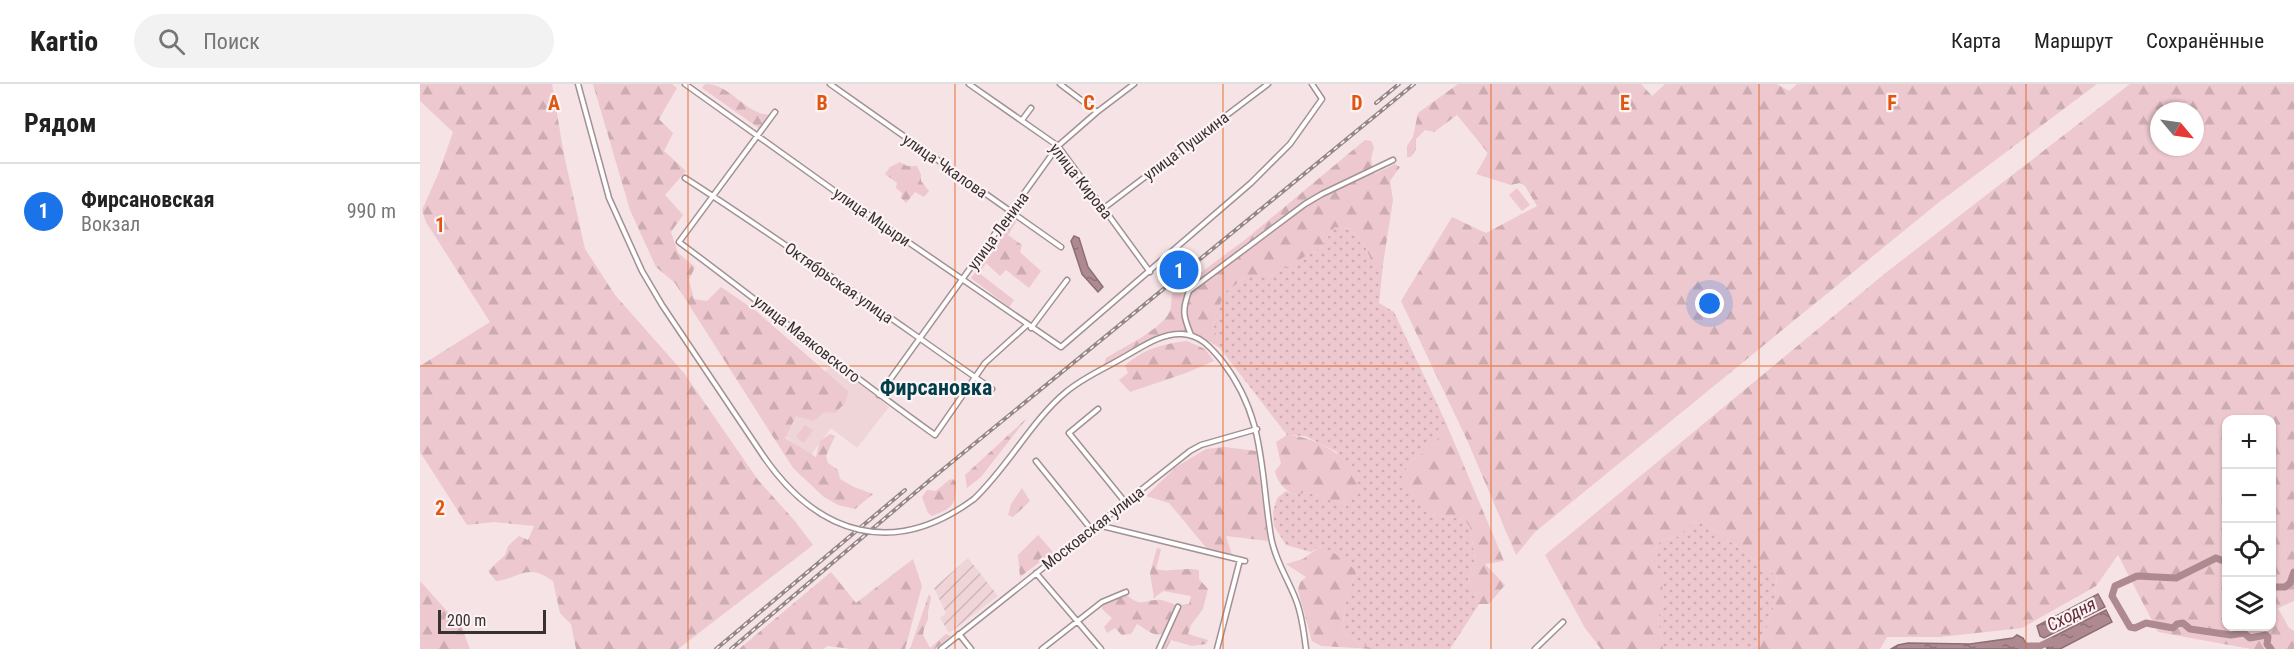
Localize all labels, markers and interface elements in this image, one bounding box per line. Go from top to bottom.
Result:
search box [134,14,554,68]
text: Kartio [30,25,98,58]
icon: search [155,25,188,58]
text: Поиск [203,29,260,54]
text: Карта [1951,29,2001,53]
text: Маршрут [2034,29,2113,53]
text: Сохранённые [2146,29,2264,53]
text: A [548,91,560,115]
text: B [816,91,828,115]
text: C [1083,91,1095,115]
text: D [1351,91,1363,115]
text: E [1620,91,1630,115]
text: F [1887,91,1897,115]
north arrow [2150,102,2204,156]
text: Рядом [24,108,96,138]
street label: улица Пушкина [1140,108,1232,184]
street label: улица Чкалова [899,130,991,202]
street label: улица Кирова [1046,139,1116,223]
street label: улица Мцыри [830,183,914,251]
text: Фирсановская [81,187,215,212]
street label: улица Ленина [963,188,1033,274]
text: 1 [38,199,49,223]
text: 990 m [347,199,396,223]
text: Вокзал [81,212,140,236]
text: 1 [435,213,445,237]
street label: Октябрьская улица [781,239,897,327]
pin: 1 [1160,248,1198,292]
your location [1695,289,1724,318]
street label: улица Маяковского [750,291,864,387]
district label: Фирсановка [880,375,992,400]
map controls [2222,415,2276,631]
button: + [2222,415,2276,469]
button: − [2222,469,2276,523]
street label: Московская улица [1038,482,1148,574]
text: 2 [435,496,445,520]
button: locate [2222,523,2276,577]
button: layers [2222,577,2276,631]
water label: Сходня [2043,593,2099,635]
scale bar [438,607,546,634]
text: 200 m [447,611,486,630]

